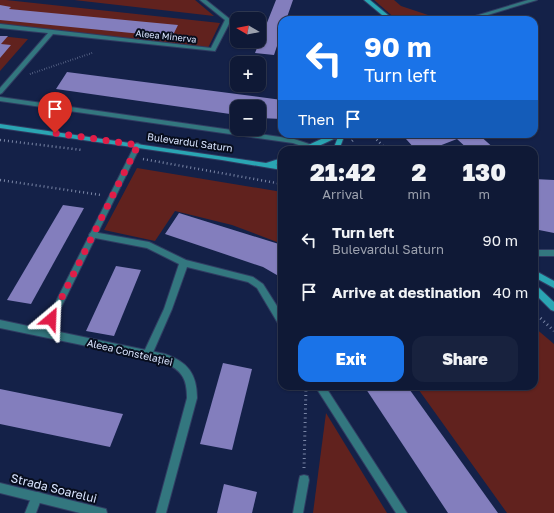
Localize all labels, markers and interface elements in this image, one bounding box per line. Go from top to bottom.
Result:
north arrow [230,12,266,48]
map controls [230,12,266,136]
street label: Aleea Minerva [135,27,197,45]
text: 90 m [364,30,431,63]
icon: left [298,32,350,84]
button: + [230,56,266,92]
text: Turn left [364,64,437,86]
pin [38,92,72,133]
icon: arrive [44,98,66,120]
button: − [230,100,266,136]
icon: arrive [342,108,364,130]
text: Then [298,110,334,128]
street label: Bulevardul Saturn [147,130,233,154]
text: 21:42 [310,157,376,186]
text: 2 [412,157,426,186]
text: 130 [462,157,506,186]
text: Arrival [322,186,363,202]
text: min [407,186,430,202]
text: m [478,186,490,202]
text: Turn left [332,223,394,241]
icon: left [298,229,320,251]
text: 90 m [483,231,518,249]
text: Bulevardul Saturn [332,241,444,257]
icon: arrive [298,281,320,303]
text: Arrive at destination [332,283,481,301]
text: 40 m [493,283,528,301]
position arrow [30,298,72,340]
street label: Aleea Constelației [86,336,174,369]
button: Exit [298,336,404,382]
button: Share [412,336,518,382]
street label: Strada Soarelui [9,470,99,506]

